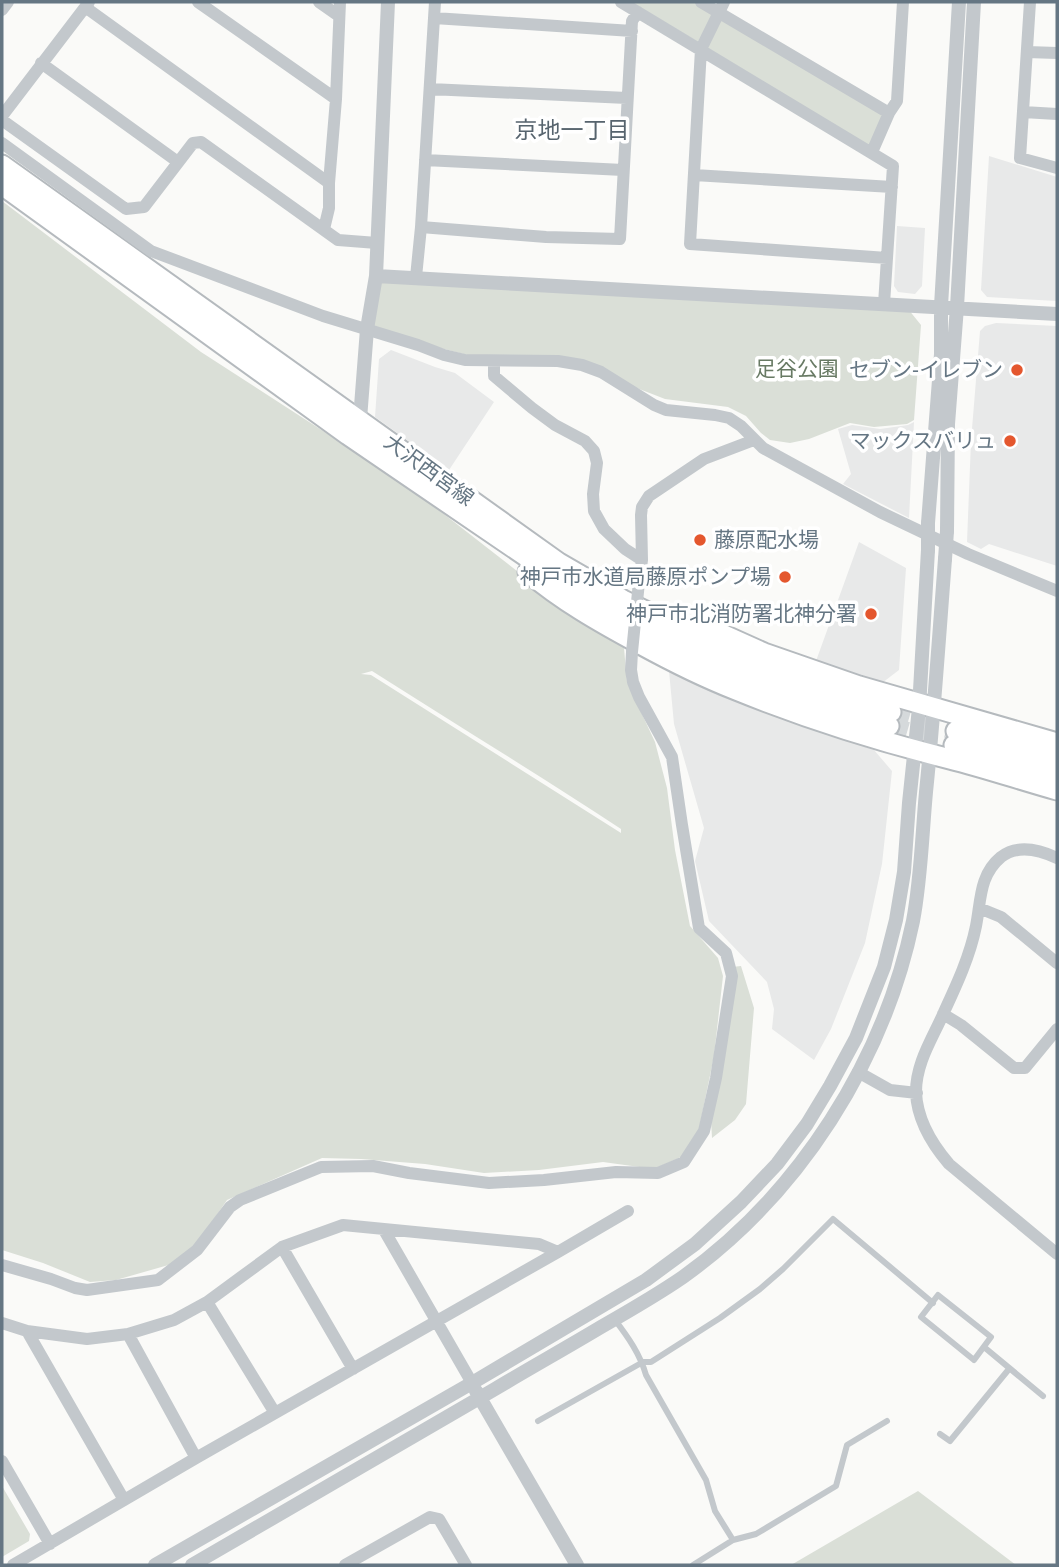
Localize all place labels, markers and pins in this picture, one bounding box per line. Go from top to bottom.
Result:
place label: セブン-イレブン [849,358,1003,381]
marker: セブン-イレブン [1009,362,1025,378]
place label: マックスバリュ [850,429,996,452]
marker: マックスバリュ [1002,433,1018,449]
place label: 藤原配水場 [714,528,819,551]
marker: 藤原配水場 [692,532,708,548]
place label: 神戸市水道局藤原ポンプ場 [520,565,771,588]
marker: 神戸市水道局藤原ポンプ場 [777,569,793,585]
place label: 神戸市北消防署北神分署 [626,602,857,625]
marker: 神戸市北消防署北神分署 [863,606,879,622]

